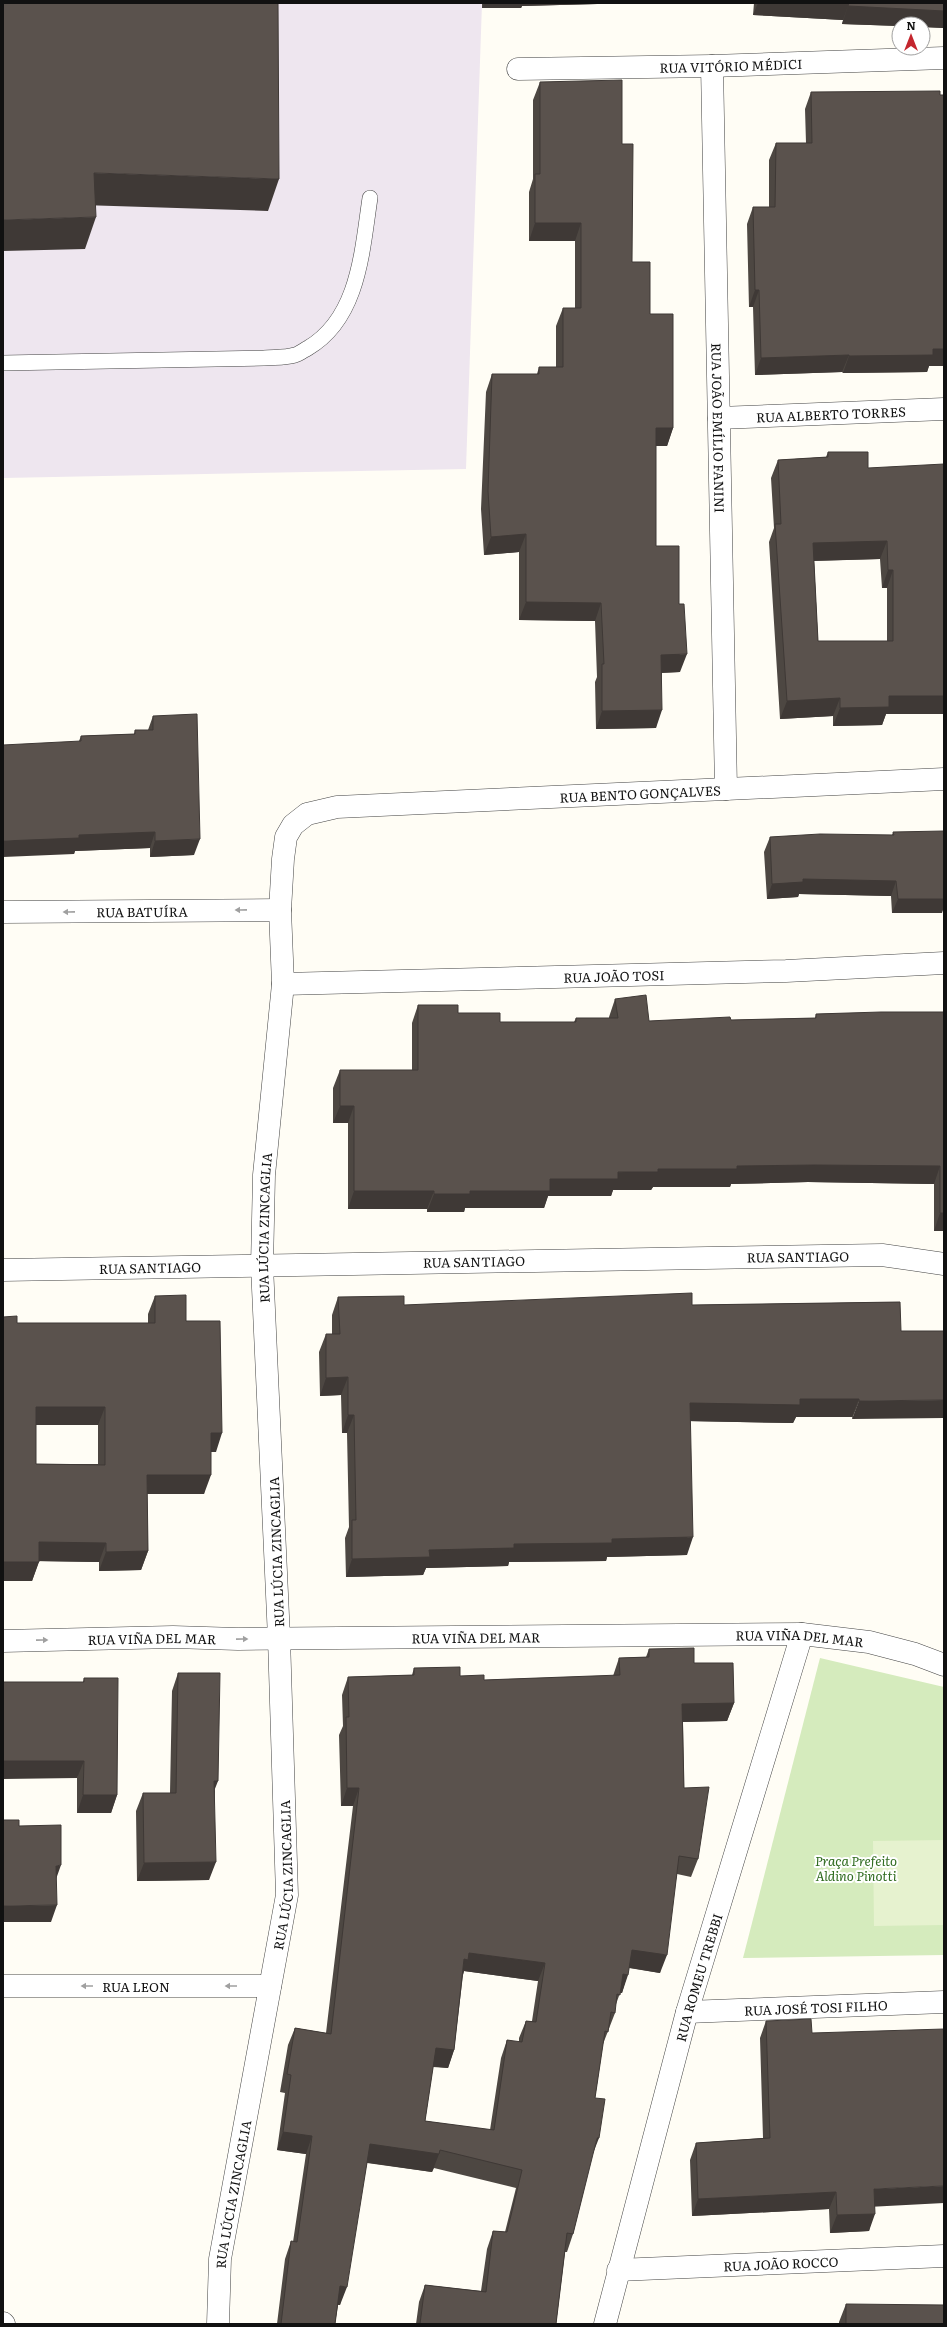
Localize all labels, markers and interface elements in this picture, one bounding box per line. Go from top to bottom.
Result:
north arrow [891,16,931,56]
text: N [906,17,916,33]
street label: RUA VITÓRIO MÉDICI [659,53,803,76]
street label: RUA JOÃO EMÍLIO FANINI [708,343,730,513]
street label: RUA ALBERTO TORRES [756,401,906,426]
street label: RUA BENTO GONÇALVES [559,780,722,806]
street label: RUA BATUÍRA [96,901,188,921]
one-way arrow [234,907,247,913]
one-way arrow [62,909,75,915]
street label: RUA JOÃO TOSI [563,965,665,986]
street label: RUA LÚCIA ZINCAGLIA [252,1151,276,1303]
street label: RUA SANTIAGO [747,1246,849,1266]
street label: RUA SANTIAGO [423,1250,525,1271]
street label: RUA SANTIAGO [99,1256,201,1278]
street label: RUA LÚCIA ZINCAGLIA [264,1476,288,1628]
street label: RUA VIÑA DEL MAR [735,1624,866,1651]
street label: RUA VIÑA DEL MAR [87,1627,217,1649]
street label: RUA VIÑA DEL MAR [411,1627,541,1647]
one-way arrow [236,1636,249,1642]
one-way arrow [36,1637,49,1643]
street label: RUA LÚCIA ZINCAGLIA [268,1799,297,1951]
park label: Praça Prefeito Aldino Pinotti [815,1851,897,1885]
street label: RUA ROMEU TREBBI [670,1911,726,2044]
street label: RUA LEON [102,1977,170,1996]
one-way arrow [80,1983,93,1989]
one-way arrow [224,1983,237,1989]
street label: RUA JOSÉ TOSI FILHO [744,1995,888,2019]
street label: RUA LÚCIA ZINCAGLIA [210,2118,255,2269]
street label: RUA JOÃO ROCCO [723,2251,839,2275]

